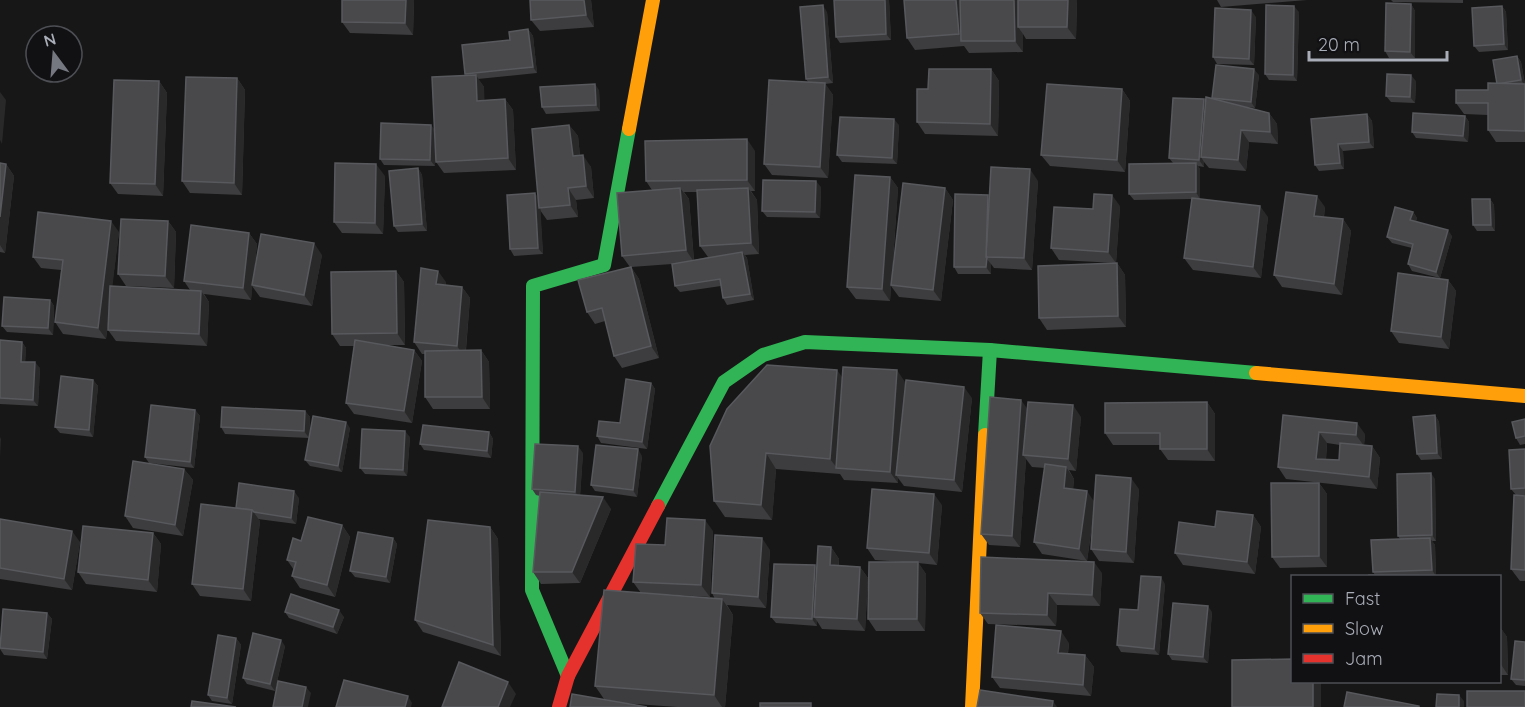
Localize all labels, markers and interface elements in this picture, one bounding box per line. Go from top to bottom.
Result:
north arrow [24,24,84,84]
scale bar [1309,24,1447,62]
text: N [41,28,58,51]
text: 20 m [1318,33,1360,56]
legend [1291,575,1501,683]
text: Fast [1345,587,1380,610]
text: Slow [1345,617,1383,640]
text: Jam [1345,647,1383,670]

